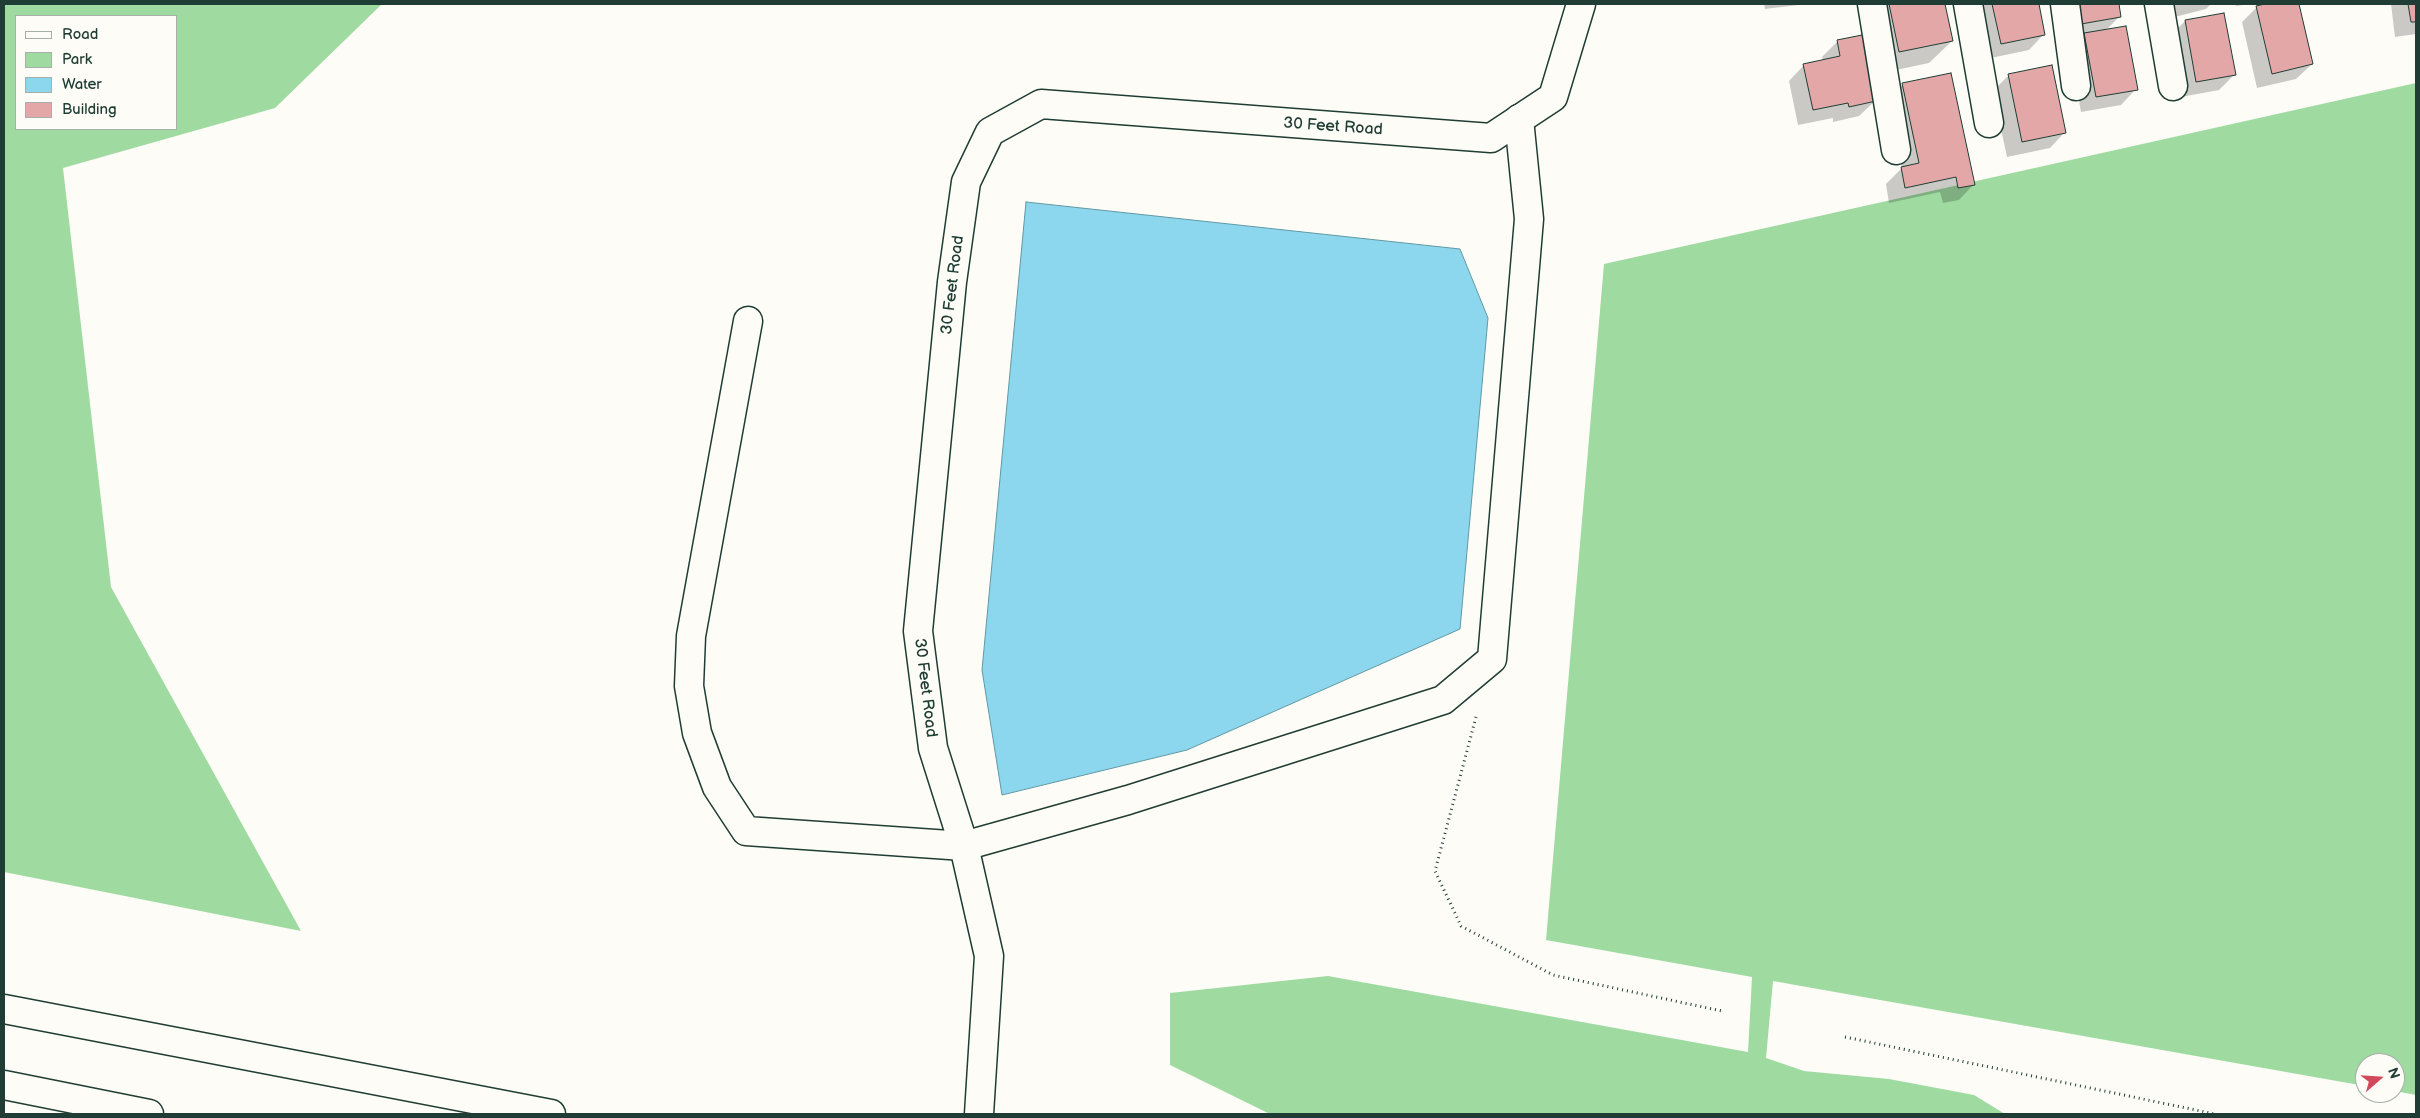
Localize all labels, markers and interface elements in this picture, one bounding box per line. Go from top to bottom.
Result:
legend [15,15,178,130]
text: Road [62,25,98,44]
text: Park [62,50,92,69]
text: Water [62,75,102,94]
text: Building [62,100,117,119]
street label: 30 Feet Road [1283,114,1383,140]
street label: 30 Feet Road [937,234,969,336]
street label: 30 Feet Road [909,637,941,739]
north arrow [2355,1053,2405,1103]
text: N [2384,1066,2403,1081]

